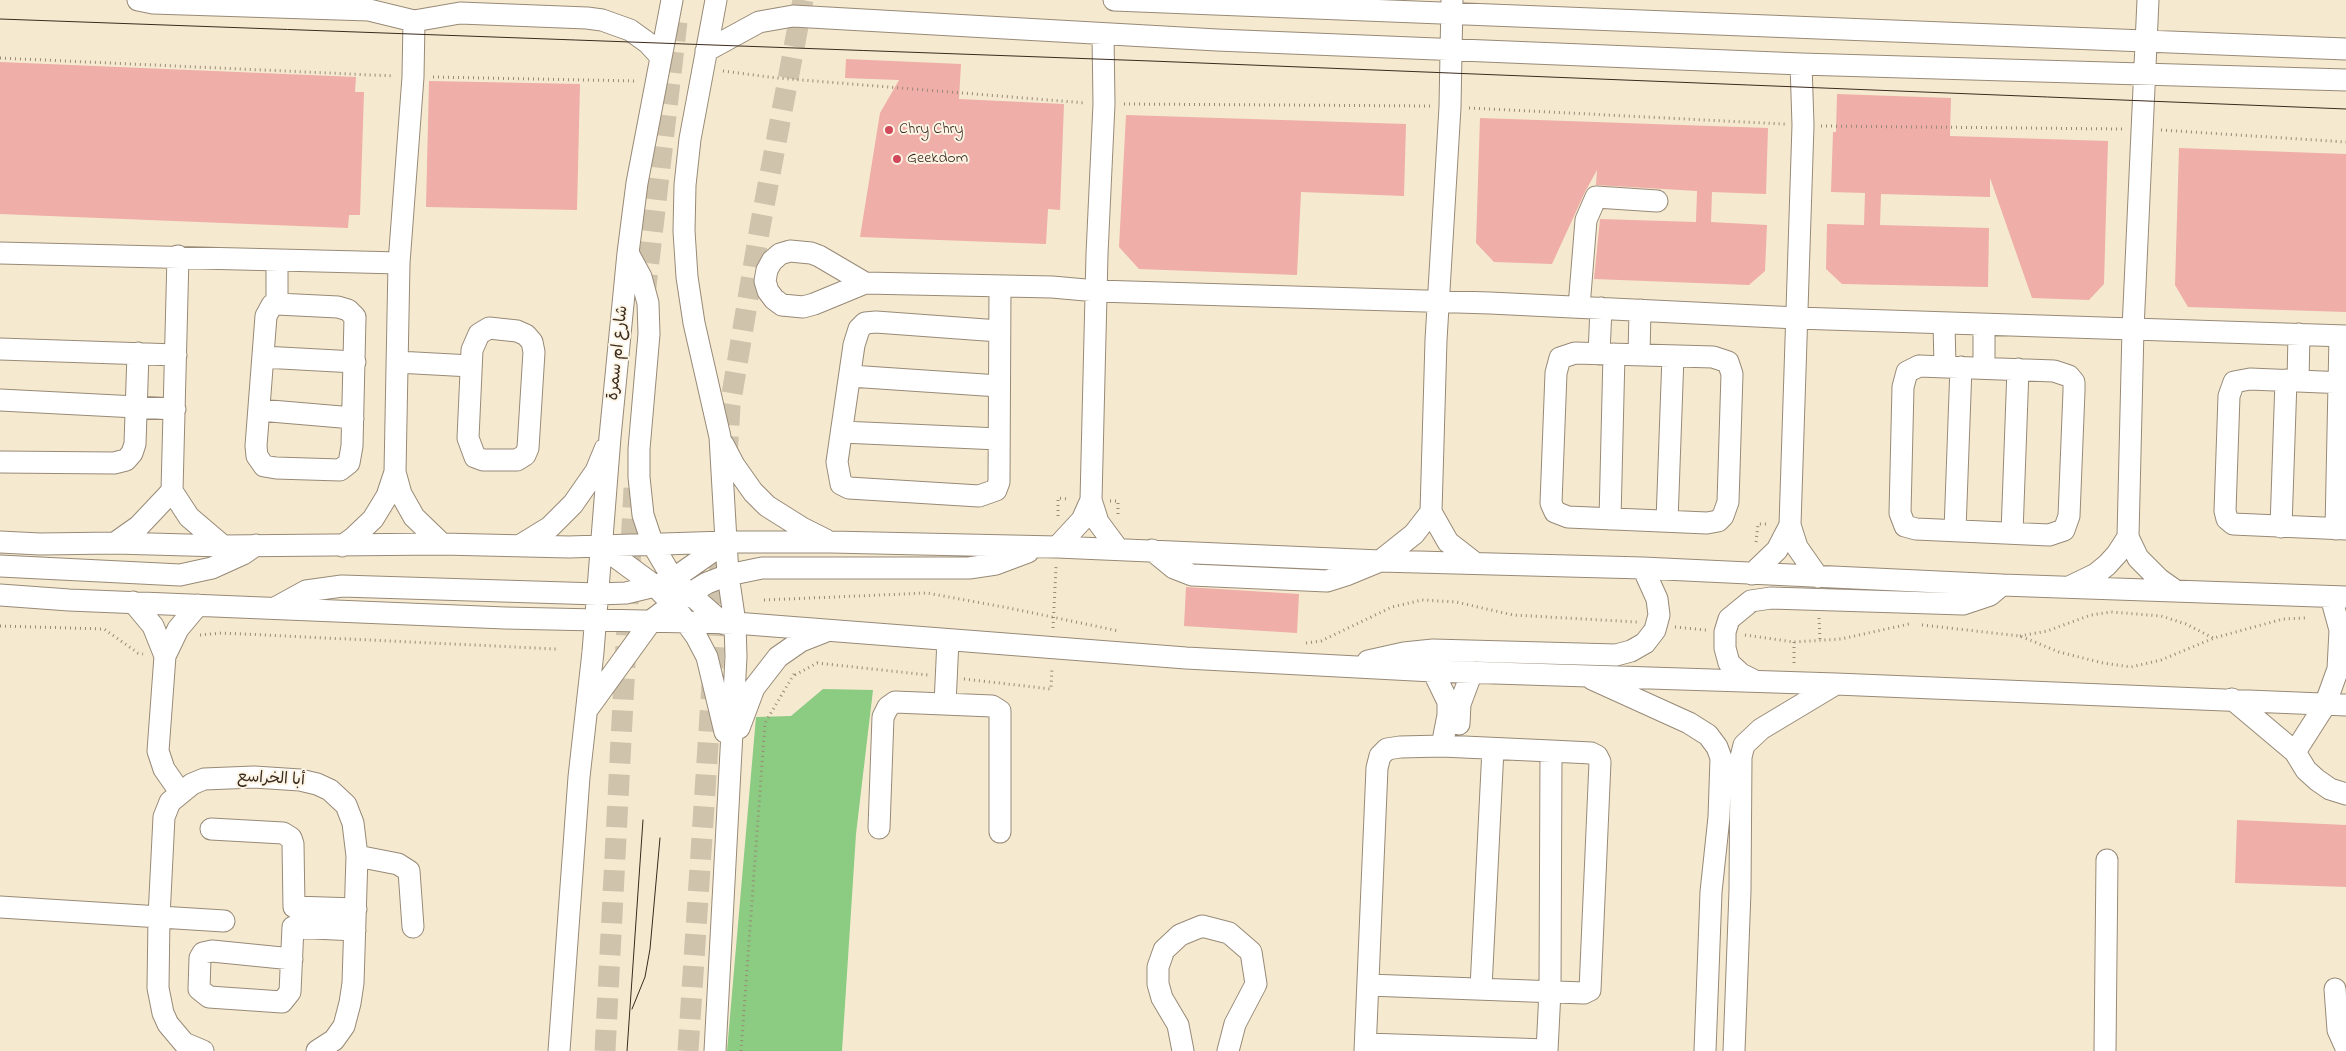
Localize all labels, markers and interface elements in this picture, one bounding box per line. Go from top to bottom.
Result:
place label: Chry Chry [899,120,963,140]
marker: Chry Chry [883,124,895,136]
place label: Geekdom [907,149,968,169]
marker: Geekdom [891,153,903,165]
street label: شارع ام سمرة [604,305,634,401]
street label: أبا الخراسع [237,769,305,791]

